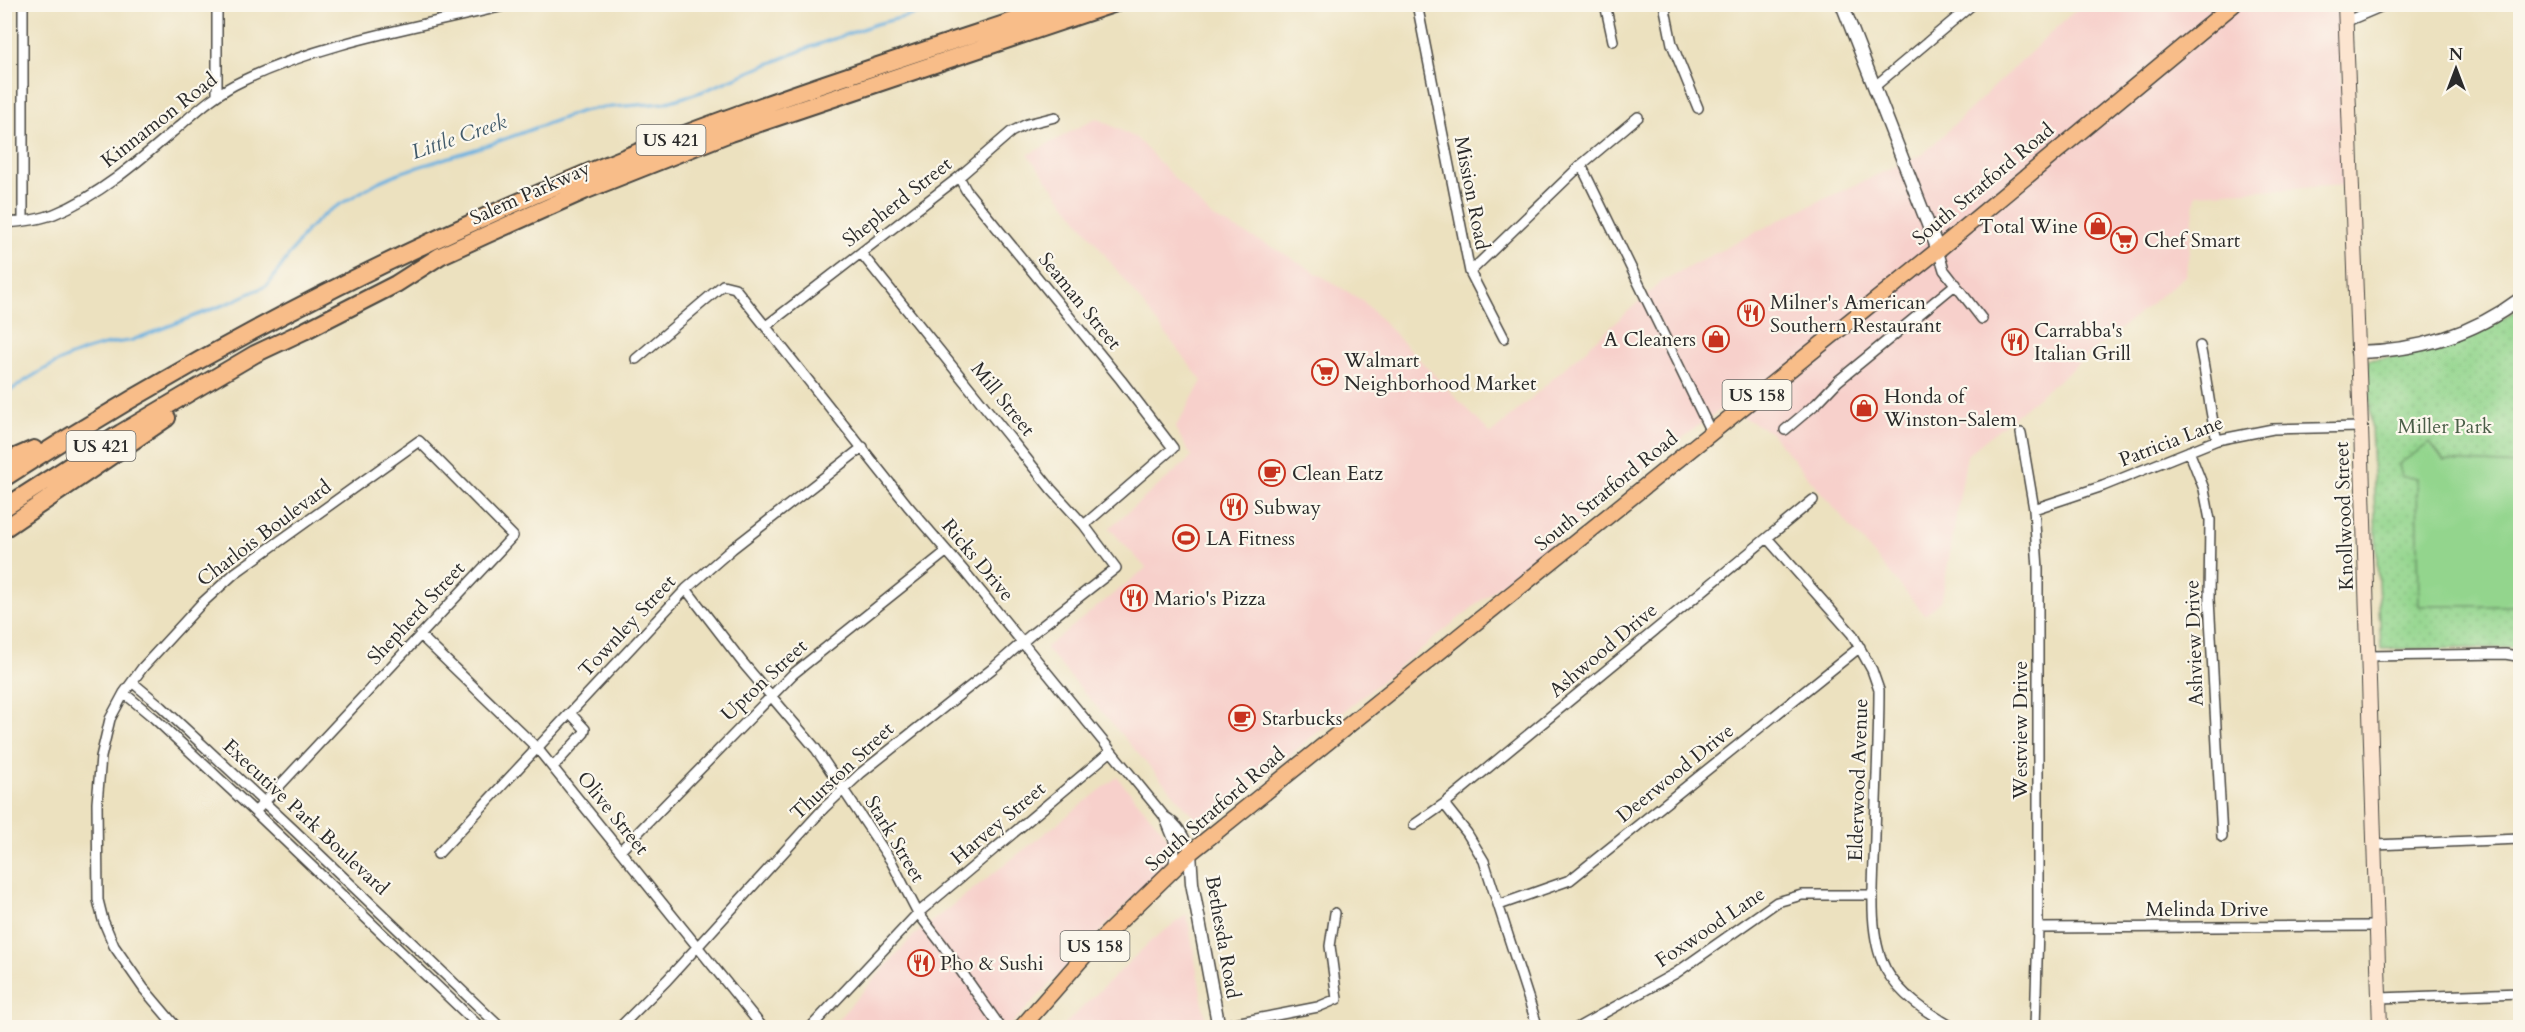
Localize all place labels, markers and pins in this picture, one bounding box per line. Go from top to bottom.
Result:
shop icon: Total Wine [2083,211,2113,241]
place label: Total Wine [1979,213,2078,240]
supermarket icon: Chef Smart [2109,225,2139,255]
place label: Chef Smart [2144,227,2241,254]
place label: Milner's American Southern Restaurant [1770,289,1942,339]
restaurant icon: Milner's American Southern Restaurant [1736,298,1766,328]
place label: Carrabba's Italian Grill [2034,317,2131,367]
shop icon: A Cleaners [1701,324,1731,354]
place label: A Cleaners [1604,326,1696,353]
restaurant icon: Carrabba's Italian Grill [2000,327,2030,357]
place label: Walmart Neighborhood Market [1343,347,1537,397]
supermarket icon: Walmart Neighborhood Market [1310,357,1340,387]
place label: Honda of Winston-Salem [1883,383,2017,433]
shop icon: Honda of Winston-Salem [1849,393,1879,423]
cafe icon: Clean Eatz [1257,458,1287,488]
place label: Clean Eatz [1292,460,1383,487]
restaurant icon: Subway [1219,492,1249,522]
place label: Subway [1254,494,1321,521]
sports icon: LA Fitness [1171,523,1201,553]
place label: LA Fitness [1206,525,1295,552]
restaurant icon: Mario's Pizza [1119,583,1149,613]
place label: Mario's Pizza [1154,585,1266,612]
cafe icon: Starbucks [1227,703,1257,733]
place label: Starbucks [1262,705,1343,732]
restaurant icon: Pho & Sushi [906,948,936,978]
place label: Pho & Sushi [940,950,1044,977]

